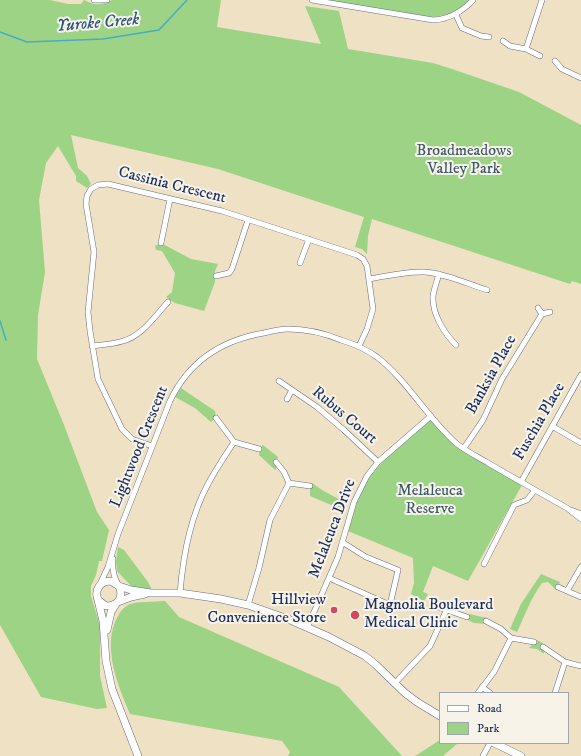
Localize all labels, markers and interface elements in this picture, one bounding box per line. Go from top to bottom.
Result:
water label: Yuroke Creek [56,10,140,38]
park label: Broadmeadows Valley Park [416,142,512,180]
street label: Cassinia Crescent [116,163,228,209]
street label: Banksia Place [462,332,522,418]
street label: Fuschia Place [510,380,570,464]
street label: Lightwood Crescent [107,383,173,511]
street label: Rubus Court [307,383,381,449]
street label: Melaleuca Drive [305,477,361,581]
park label: Melaleuca Reserve [397,482,463,520]
place label: Hillview Convenience Store [207,591,326,629]
place label: Magnolia Boulevard Medical Clinic [364,596,493,634]
marker: Hillview Convenience Store [329,605,339,615]
marker: Magnolia Boulevard Medical Clinic [349,609,361,621]
legend [439,692,569,744]
text: Road [477,701,502,716]
text: Park [477,721,499,736]

